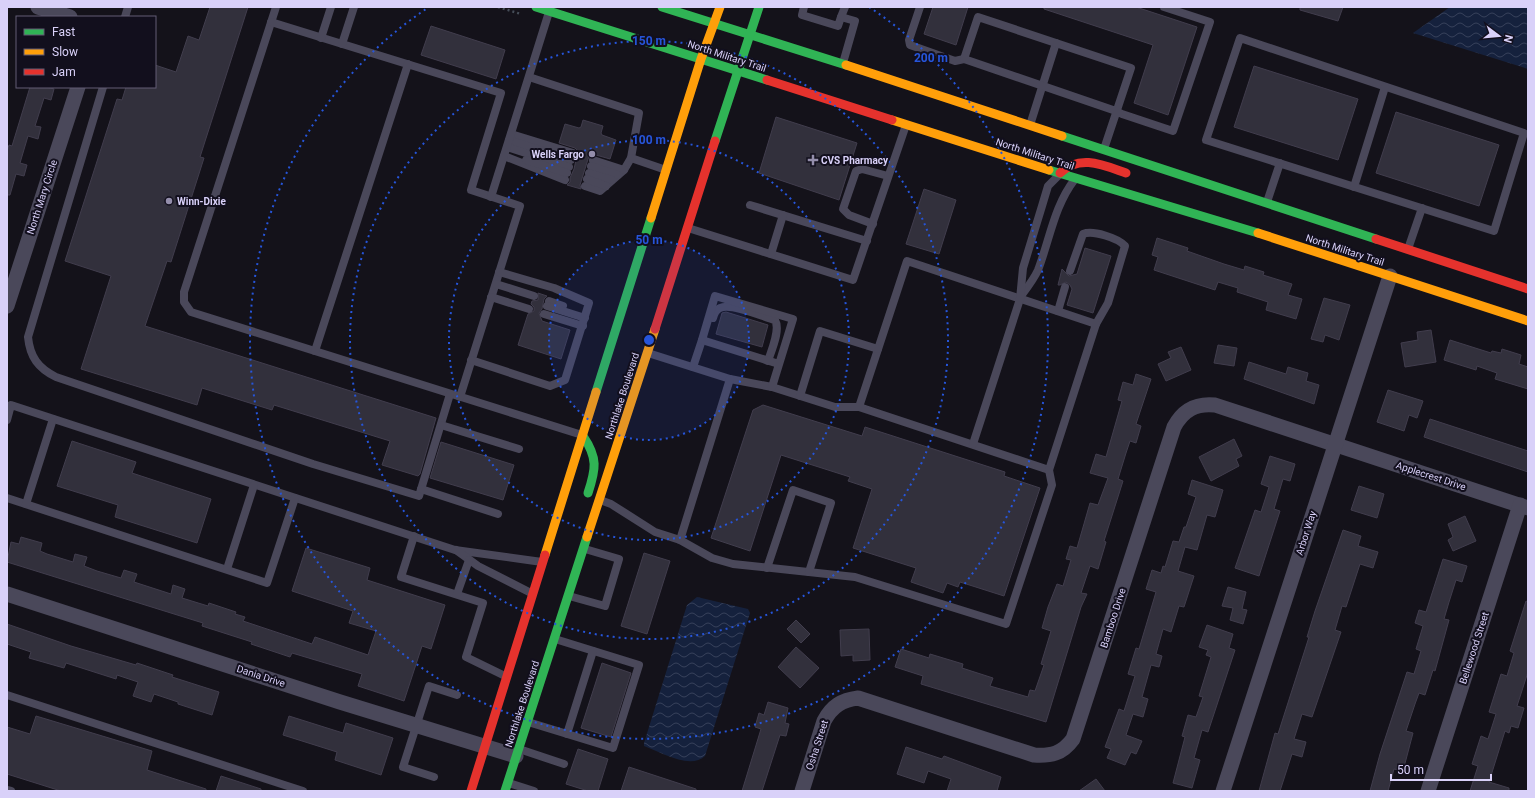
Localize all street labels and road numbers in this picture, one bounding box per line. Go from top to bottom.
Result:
street label: North Military Trail [686,38,768,74]
street label: North Military Trail [994,136,1076,172]
street label: North Mary Circle [25,158,59,236]
street label: North Military Trail [1304,232,1386,268]
street label: Northlake Boulevard [603,351,641,441]
street label: Applecrest Drive [1395,460,1467,492]
street label: Arbor Way [1294,509,1318,557]
street label: Bamboo Drive [1098,587,1128,649]
street label: Bellewood Street [1457,611,1491,685]
street label: Northlake Boulevard [503,659,541,749]
street label: Dania Drive [235,663,287,689]
street label: Osha Street [804,719,830,771]

